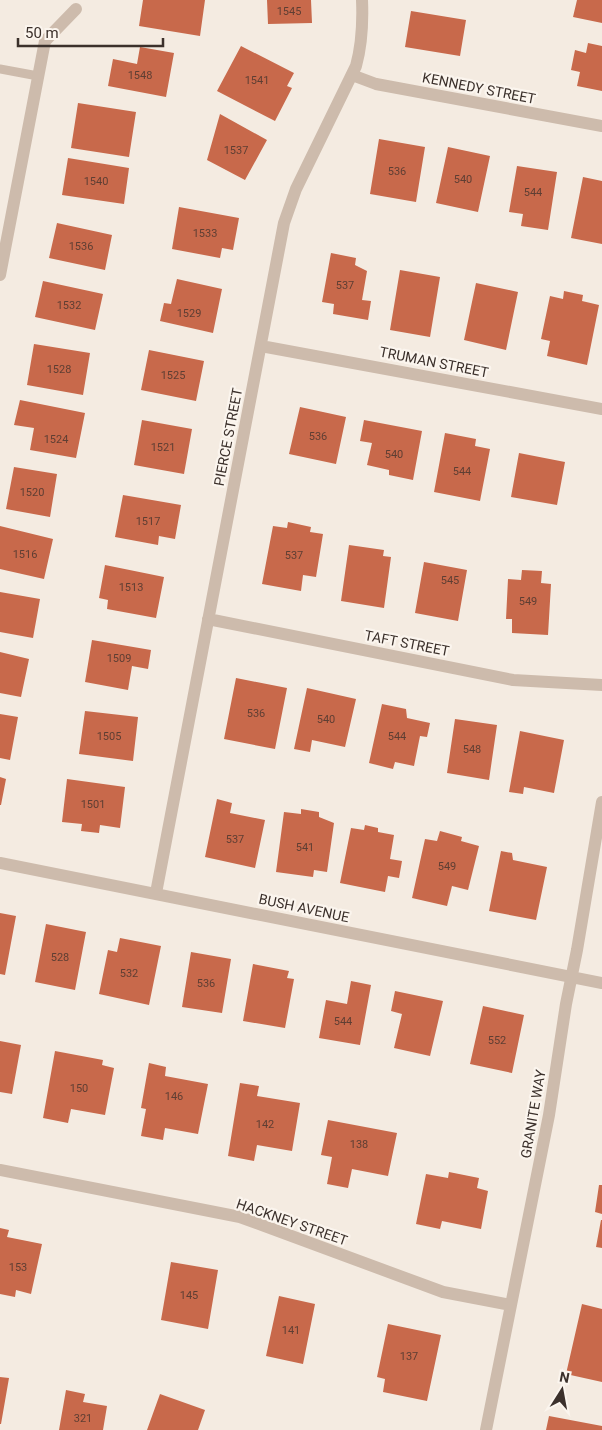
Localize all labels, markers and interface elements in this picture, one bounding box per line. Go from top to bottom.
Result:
house number: 1545 [277,5,301,18]
scale bar [18,15,162,47]
text: 50 m [25,24,59,42]
house number: 1548 [128,69,152,82]
street label: KENNEDY STREET [421,69,538,107]
house number: 1541 [245,74,269,87]
house number: 1537 [224,144,248,157]
house number: 536 [388,165,406,178]
house number: 540 [454,173,472,186]
house number: 1540 [84,175,108,188]
house number: 544 [524,186,542,199]
house number: 1533 [193,227,217,240]
house number: 1536 [69,240,93,253]
house number: 537 [336,279,354,292]
house number: 1532 [57,299,81,312]
house number: 1529 [177,307,201,320]
street label: TRUMAN STREET [378,344,490,381]
house number: 1528 [47,363,71,376]
house number: 1525 [161,369,185,382]
street label: PIERCE STREET [211,386,245,487]
house number: 536 [309,430,327,443]
house number: 1524 [44,433,68,446]
house number: 1521 [151,441,175,454]
house number: 540 [385,448,403,461]
house number: 544 [453,465,471,478]
house number: 1520 [20,486,44,499]
house number: 1517 [136,515,160,528]
house number: 1516 [13,548,37,561]
house number: 537 [285,549,303,562]
house number: 545 [441,574,459,587]
house number: 1513 [119,581,143,594]
house number: 549 [519,595,537,608]
street label: TAFT STREET [363,627,451,659]
house number: 1509 [107,652,131,665]
house number: 536 [247,707,265,720]
house number: 540 [317,713,335,726]
house number: 1505 [97,730,121,743]
house number: 544 [388,730,406,743]
house number: 548 [463,743,481,756]
house number: 1501 [81,798,105,811]
house number: 537 [226,833,244,846]
house number: 541 [296,841,314,854]
house number: 549 [438,860,456,873]
street label: BUSH AVENUE [257,891,351,925]
house number: 528 [51,951,69,964]
house number: 532 [120,967,138,980]
house number: 536 [197,977,215,990]
house number: 544 [334,1015,352,1028]
house number: 552 [488,1034,506,1047]
street label: GRANITE WAY [517,1068,549,1160]
house number: 150 [70,1082,88,1095]
house number: 146 [165,1090,183,1103]
house number: 142 [256,1118,274,1131]
house number: 138 [350,1138,368,1151]
street label: HACKNEY STREET [234,1195,350,1249]
house number: 153 [9,1261,27,1274]
house number: 145 [180,1289,198,1302]
house number: 141 [282,1324,300,1337]
house number: 137 [400,1350,418,1363]
north arrow [537,1365,587,1415]
text: N [558,1368,571,1386]
house number: 321 [74,1412,92,1425]

